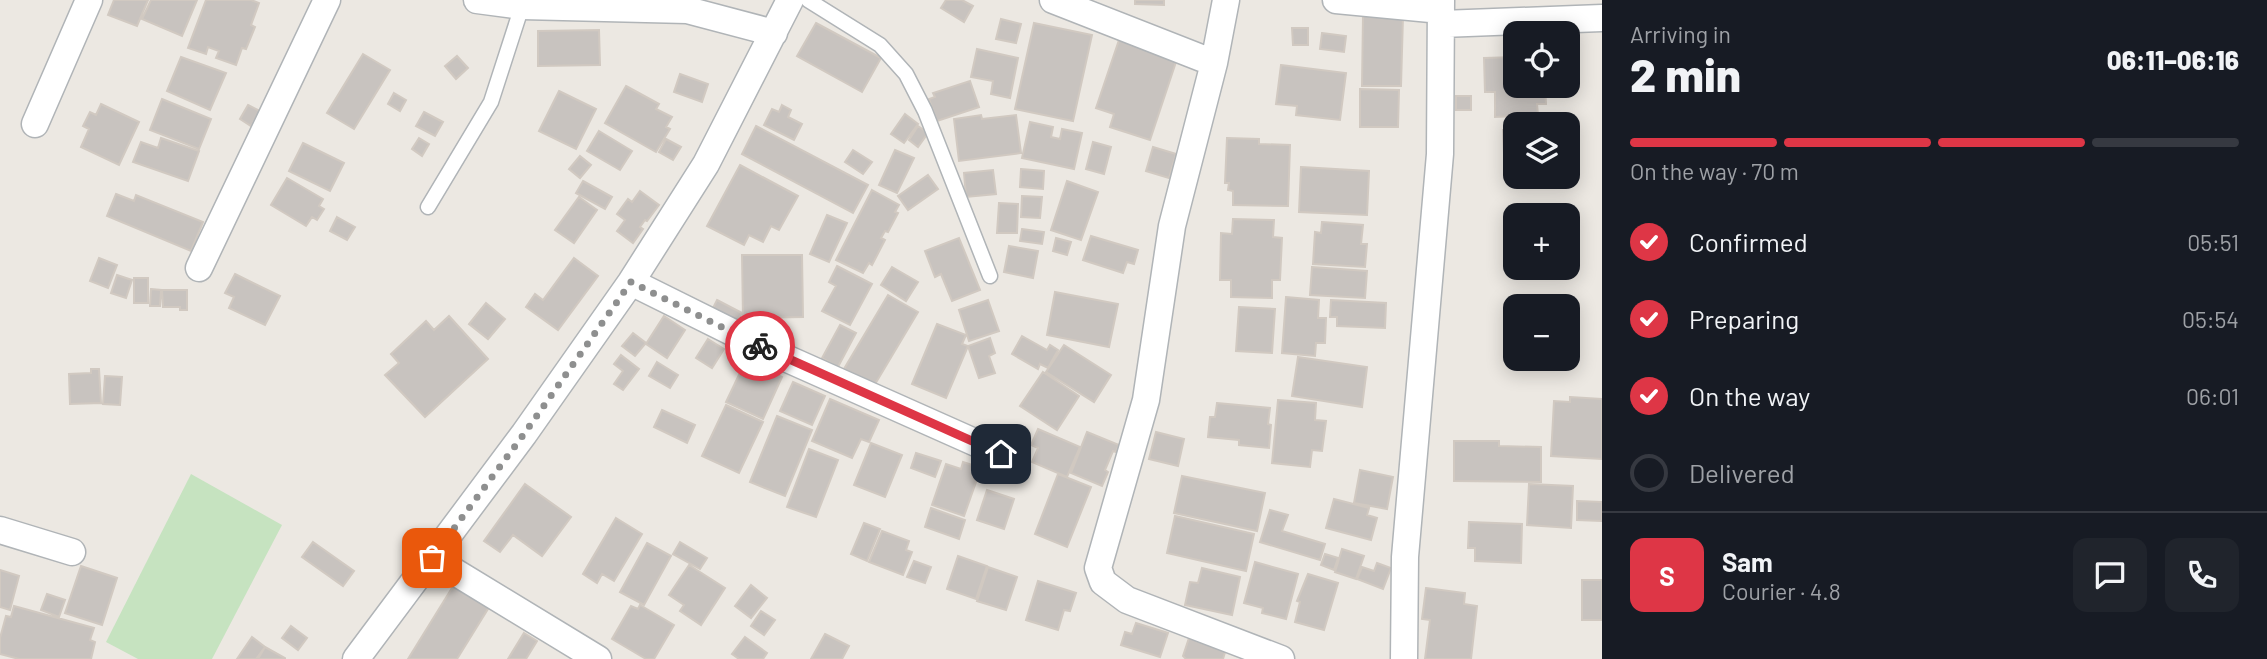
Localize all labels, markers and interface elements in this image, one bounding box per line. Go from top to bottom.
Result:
text: Arriving in [1630,20,1731,48]
map controls [1503,21,1580,371]
button: locate [1503,21,1580,98]
text: 06:11–06:16 [2107,44,2239,75]
text: 2 min [1630,46,1741,101]
button: layers [1503,112,1580,189]
text: On the way · 70 m [1630,157,1799,185]
button: + [1503,203,1580,280]
icon: check [1630,223,1668,261]
text: Confirmed [1689,226,1808,257]
text: 05:51 [2187,228,2239,256]
button: − [1503,294,1580,371]
icon: check [1630,300,1668,338]
text: Preparing [1689,303,1799,334]
text: 05:54 [2182,305,2239,333]
courier [725,311,795,381]
icon: bike [741,327,779,365]
icon: check [1630,377,1668,415]
text: On the way [1689,380,1810,411]
text: 06:01 [2186,382,2239,410]
pin [971,424,1031,484]
icon: home [982,435,1020,473]
text: Delivered [1689,457,1795,488]
pin [402,528,462,588]
button: chat [2073,538,2147,612]
button: phone [2165,538,2239,612]
icon: bag [413,539,451,577]
text: Sam [1722,546,1773,577]
text: S [1659,560,1675,591]
text: Courier · 4.8 [1722,577,1841,605]

